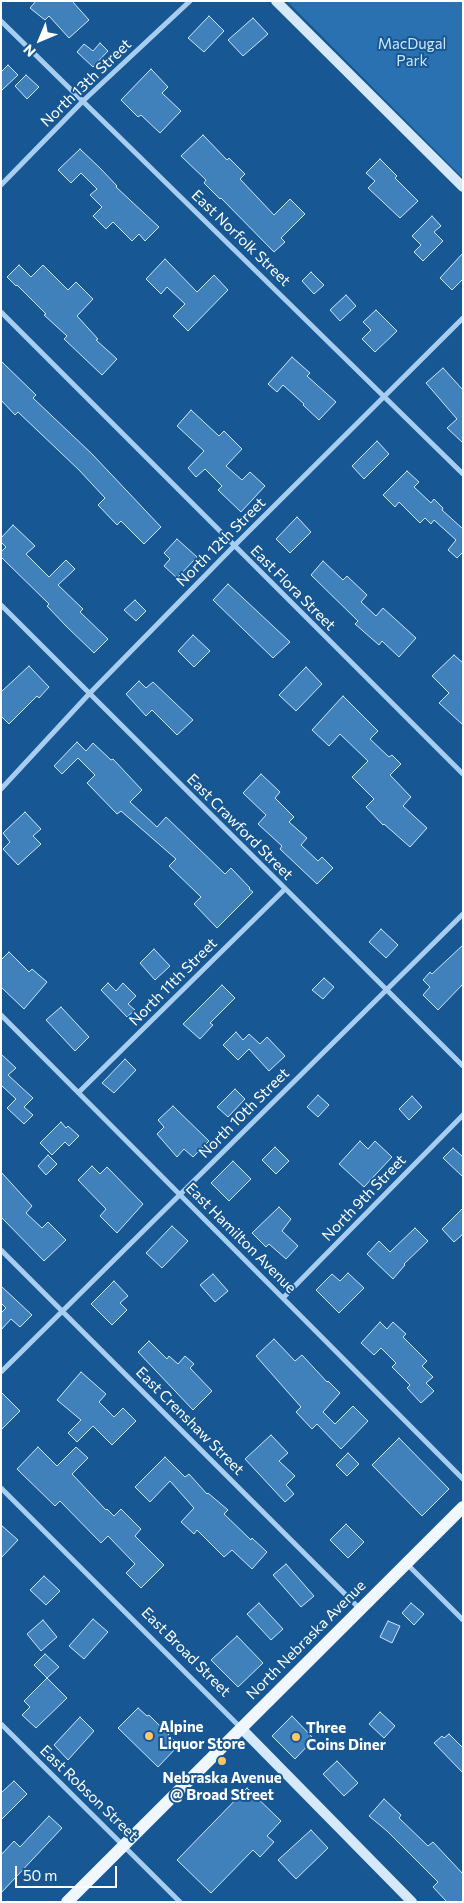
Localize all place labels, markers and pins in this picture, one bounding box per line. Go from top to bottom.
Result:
place label: Alpine Liquor Store [159,1718,245,1753]
place label: Three Coins Diner [306,1719,386,1754]
marker: Alpine Liquor Store [143,1730,155,1742]
marker: Three Coins Diner [290,1731,302,1743]
marker: Nebraska Avenue @ Broad Street [216,1755,228,1767]
place label: Nebraska Avenue @ Broad Street [162,1769,282,1804]

